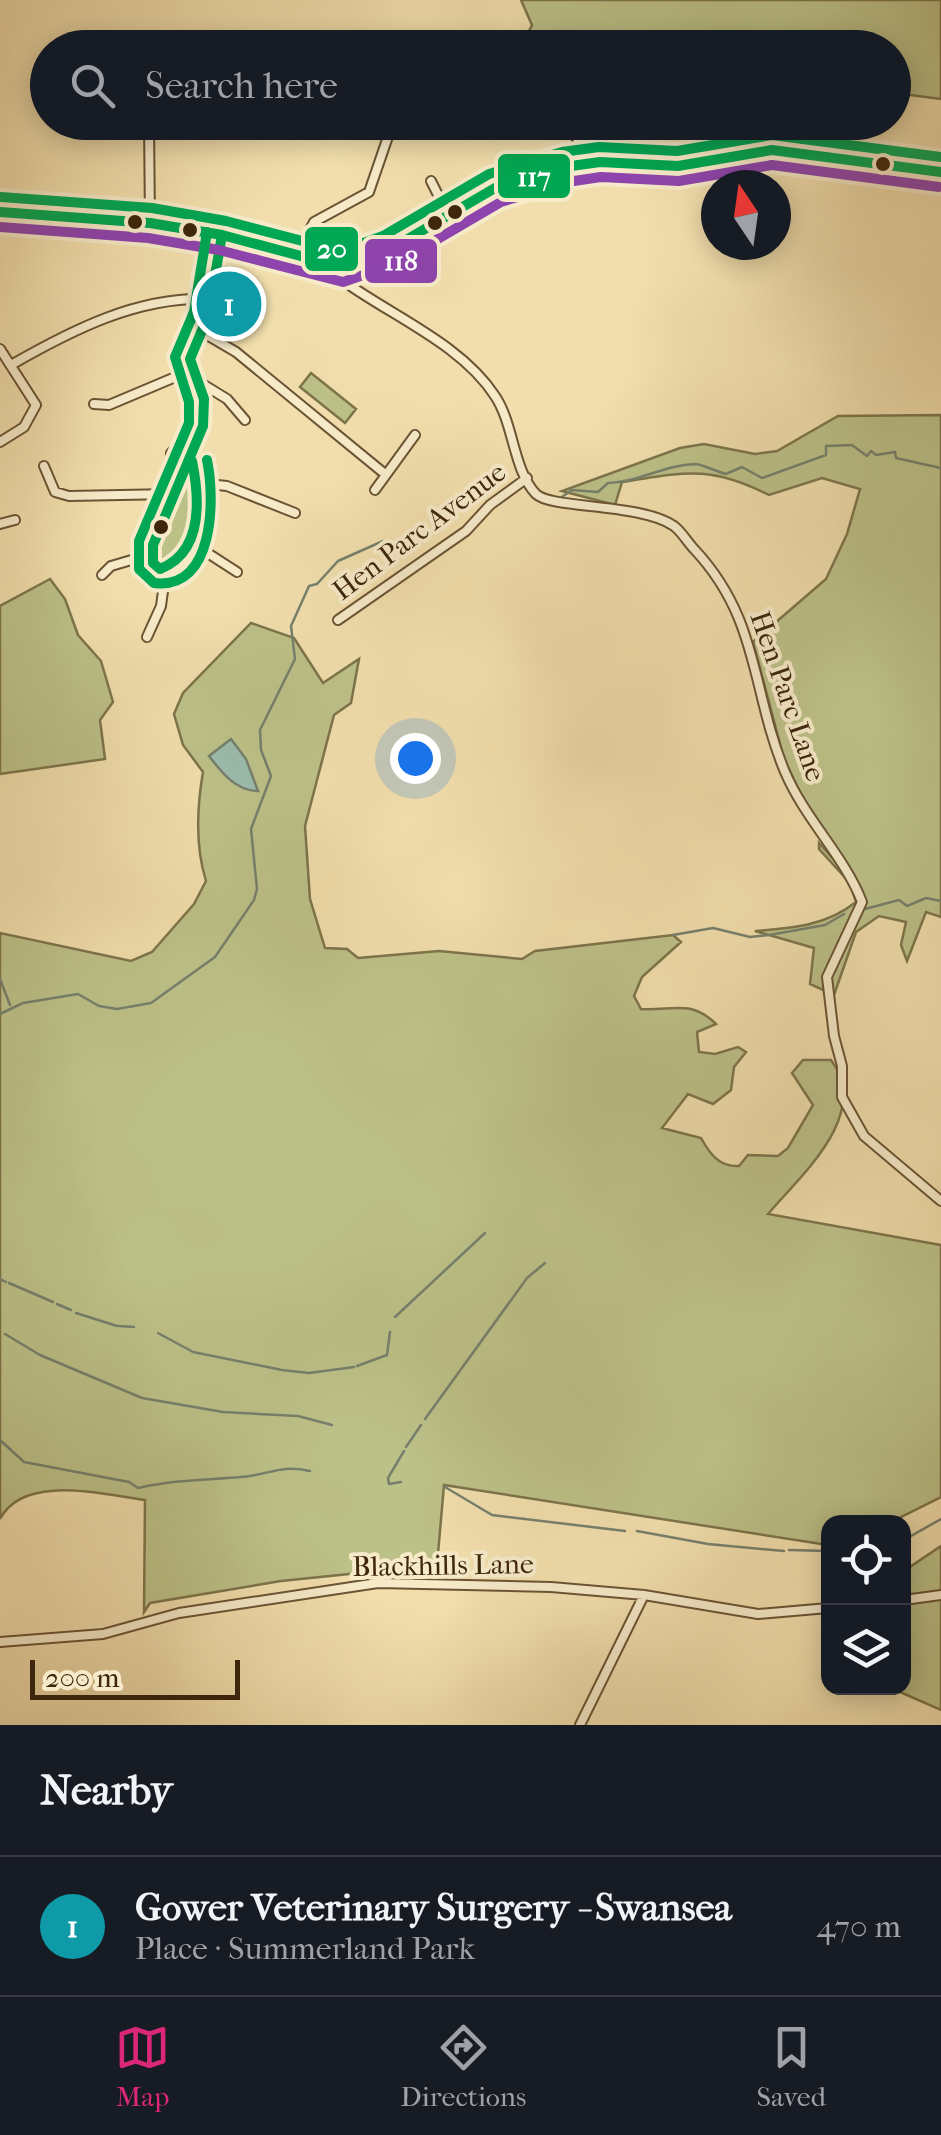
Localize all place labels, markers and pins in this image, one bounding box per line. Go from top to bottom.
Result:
unlabelled marker [873,154,893,174]
unlabelled marker [445,202,465,222]
unlabelled marker [125,212,145,232]
unlabelled marker [425,213,445,233]
unlabelled marker [180,220,200,240]
pin: 1 [196,266,262,342]
unlabelled marker [151,517,171,537]

